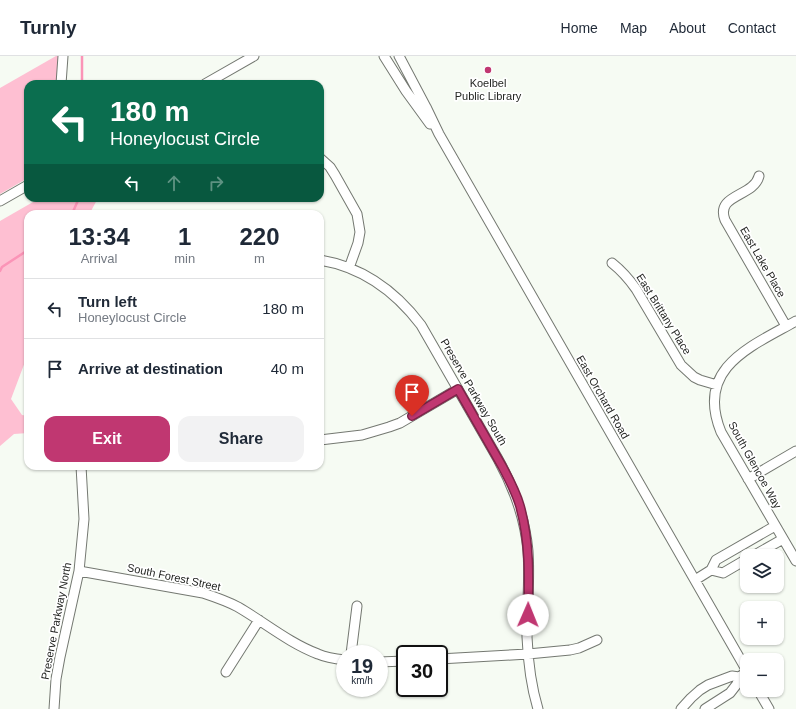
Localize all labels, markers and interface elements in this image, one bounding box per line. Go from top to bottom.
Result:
text: Turnly [20,17,77,38]
text: Home [561,20,598,36]
text: Map [620,20,647,36]
text: About [669,20,706,36]
text: Contact [728,20,776,36]
marker: Koelbel Public Library [483,65,493,75]
place label: Koelbel Public Library [455,77,522,102]
icon: left [44,96,96,148]
text: 180 m [110,96,189,127]
text: Honeylocust Circle [110,129,260,149]
icon: left [121,172,143,194]
icon: ahead [163,172,185,194]
icon: right [205,172,227,194]
text: 13:34 [68,223,130,250]
text: 1 [178,223,191,250]
text: 220 [240,223,280,250]
street label: East Lake Place [738,225,788,299]
text: Arrival [81,251,118,266]
text: min [174,251,195,266]
text: m [254,251,265,266]
street label: East Brittany Place [634,271,694,357]
text: Turn left [78,293,137,310]
icon: left [44,298,66,320]
text: 180 m [262,300,304,317]
text: Honeylocust Circle [78,310,186,325]
street label: Preserve Parkway South [439,337,509,447]
street label: East Orchard Road [574,353,632,441]
icon: arrive [44,358,66,380]
text: Arrive at destination [78,360,223,377]
text: 40 m [271,360,304,377]
pin [395,375,429,416]
icon: arrive [401,381,423,403]
button: Exit [44,416,170,462]
button: Share [178,416,304,462]
street label: South Glencoe Way [726,419,784,511]
map controls [740,549,784,697]
button: layers [740,549,784,593]
street label: Preserve Parkway North [39,561,73,681]
street label: South Forest Street [126,561,222,593]
position arrow [507,594,549,636]
button: + [740,601,784,645]
speed limit sign: 30 [396,645,448,697]
button: − [740,653,784,697]
text: 19 [351,655,373,677]
text: km/h [351,675,373,686]

